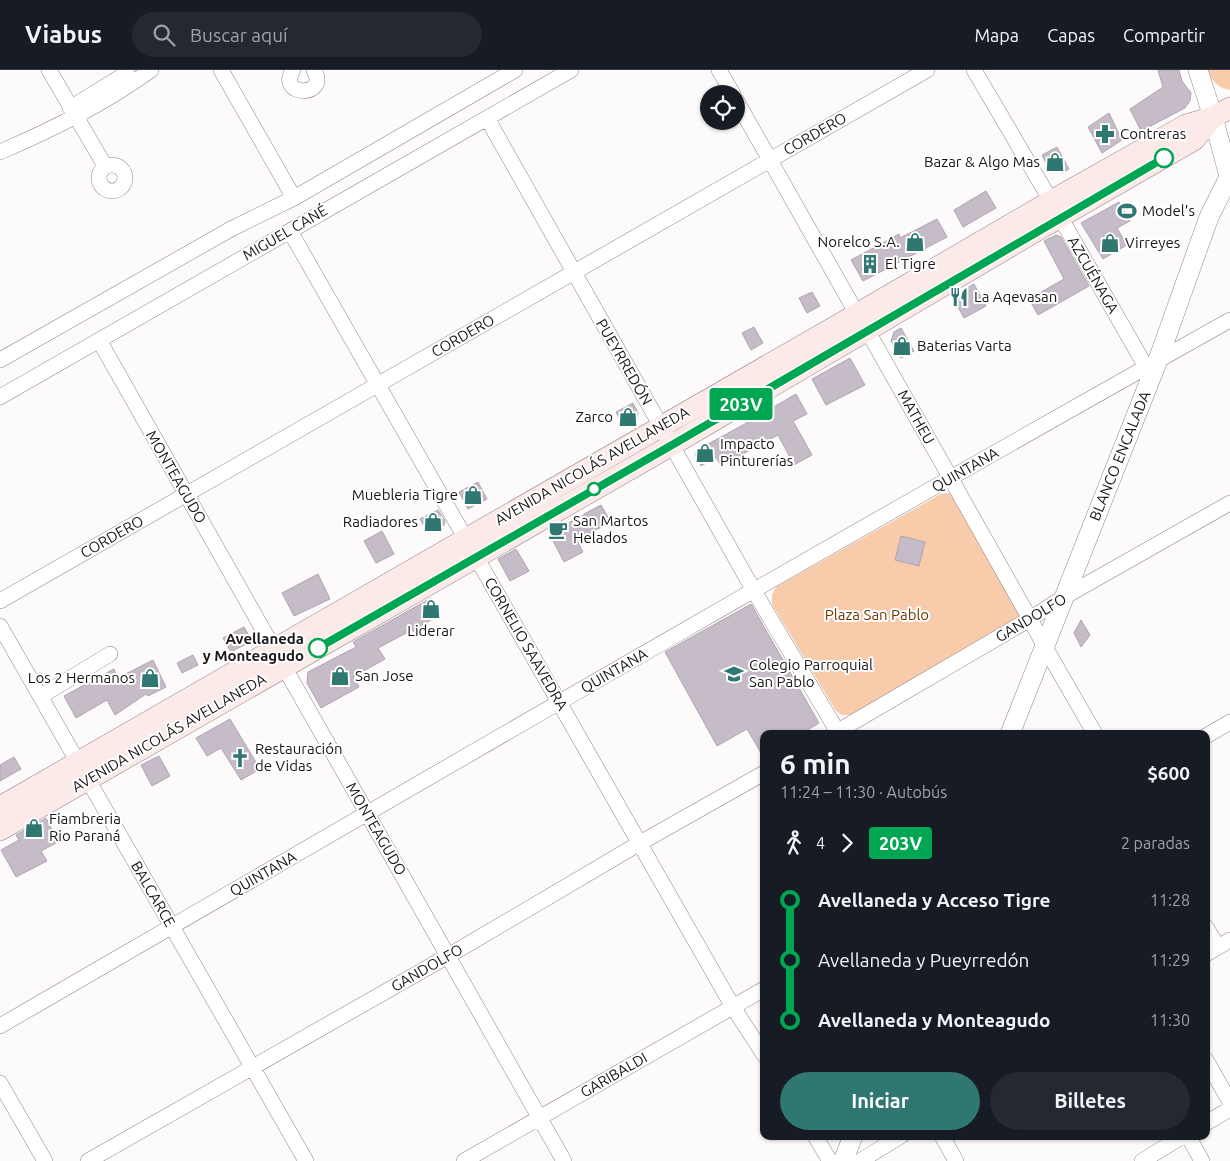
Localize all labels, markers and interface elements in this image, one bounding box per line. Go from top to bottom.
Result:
search box [132,12,482,57]
text: Viabus [25,21,102,48]
icon: search [150,21,178,49]
text: Buscar aquí [190,24,288,46]
text: Mapa [974,25,1019,45]
text: Capas [1047,25,1095,45]
text: Compartir [1123,25,1205,45]
map controls [700,85,745,130]
button: locate [700,85,745,130]
street label: CORDERO [780,109,849,158]
pharmacy icon: Contreras [1094,123,1116,145]
place label: Contreras [1120,125,1186,142]
unlabelled marker [1154,148,1174,168]
shop icon: Bazar & Algo Mas [1044,151,1066,173]
place label: Bazar & Algo Mas [924,153,1040,170]
sports icon: Model's [1116,200,1138,222]
street label: MIGUEL CANÉ [239,201,330,264]
place label: Model's [1142,202,1195,219]
shop icon: Norelco S.A. [904,231,926,253]
shop icon: Virreyes [1099,232,1121,254]
place label: Norelco S.A. [817,233,900,250]
street label: AZCUÉNAGA [1065,233,1122,316]
place label: Virreyes [1125,234,1180,251]
building icon: El Tigre [859,253,881,275]
place label: El Tigre [885,255,936,272]
restaurant icon: La Aqevasan [948,286,970,308]
place label: La Aqevasan [974,288,1057,305]
street label: CORDERO [428,311,497,360]
street label: PUEYRREDÓN [593,316,656,408]
shop icon: Baterias Varta [891,335,913,357]
place label: Baterias Varta [917,337,1012,354]
street label: MATHEU [895,387,938,447]
line badge: 203V [706,388,776,420]
street label: BLANCO ENCALADA [1086,388,1153,523]
text: 203V [719,394,763,414]
street label: AVENIDA NICOLÁS AVELLANEDA [492,403,692,528]
shop icon: Zarco [617,406,639,428]
place label: Zarco [575,408,613,425]
street label: MONTEAGUDO [143,427,210,526]
place label: Impacto Pinturerías [720,435,793,469]
shop icon: Impacto Pinturerías [694,442,716,464]
street label: QUINTANA [928,444,1001,495]
unlabelled marker [587,482,601,496]
shop icon: Muebleria Tigre [462,484,484,506]
place label: Muebleria Tigre [352,486,458,503]
shop icon: Radiadores [422,511,444,533]
street label: CORDERO [77,512,146,561]
place label: San Martos Helados [573,512,648,546]
place label: Radiadores [343,513,418,530]
cafe icon: San Martos Helados [547,519,569,541]
street label: CORNELIO SAAVEDRA [481,574,572,714]
street label: GANDOLFO [992,590,1069,645]
shop icon: Liderar [420,598,442,620]
park label: Plaza San Pablo [825,606,929,623]
place label: Liderar [407,622,455,639]
place label: Avellaneda y Monteagudo [203,630,304,664]
marker: Avellaneda y Monteagudo [308,638,328,658]
street label: QUINTANA [577,645,650,696]
place label: Colegio Parroquial San Pablo [749,656,873,690]
school or university icon: Colegio Parroquial San Pablo [723,663,745,685]
shop icon: San Jose [329,665,351,687]
shop icon: Los 2 Hermanos [139,667,161,689]
place label: San Jose [355,667,414,684]
place label: Los 2 Hermanos [28,669,135,686]
street label: AVENIDA NICOLÁS AVELLANEDA [69,670,269,795]
place label: Restauración de Vidas [255,740,343,774]
church icon: Restauración de Vidas [229,747,251,769]
text: 6 min [780,748,851,779]
text: $600 [1147,762,1190,784]
street label: MONTEAGUDO [343,779,410,878]
text: 11:24 – 11:30 · Autobús [780,783,947,801]
place label: Fiambreria Rio Paraná [49,810,121,844]
shop icon: Fiambreria Rio Paraná [23,817,45,839]
icon: walk [780,829,808,857]
icon: forward [833,829,861,857]
text: 203V [879,833,922,853]
text: 4 [816,834,825,852]
text: 2 paradas [1121,834,1190,852]
street label: QUINTANA [226,848,299,899]
street label: BALCARCE [128,858,179,929]
text: Avellaneda y Acceso Tigre [818,889,1051,911]
text: 11:28 [1150,891,1190,909]
street label: GANDOLFO [388,940,466,995]
text: Avellaneda y Pueyrredón [818,949,1029,971]
text: 11:29 [1150,951,1190,969]
text: Avellaneda y Monteagudo [818,1009,1050,1031]
text: 11:30 [1150,1011,1190,1029]
street label: GARIBALDI [577,1049,650,1100]
button: Iniciar [780,1072,980,1130]
button: Billetes [990,1072,1190,1130]

